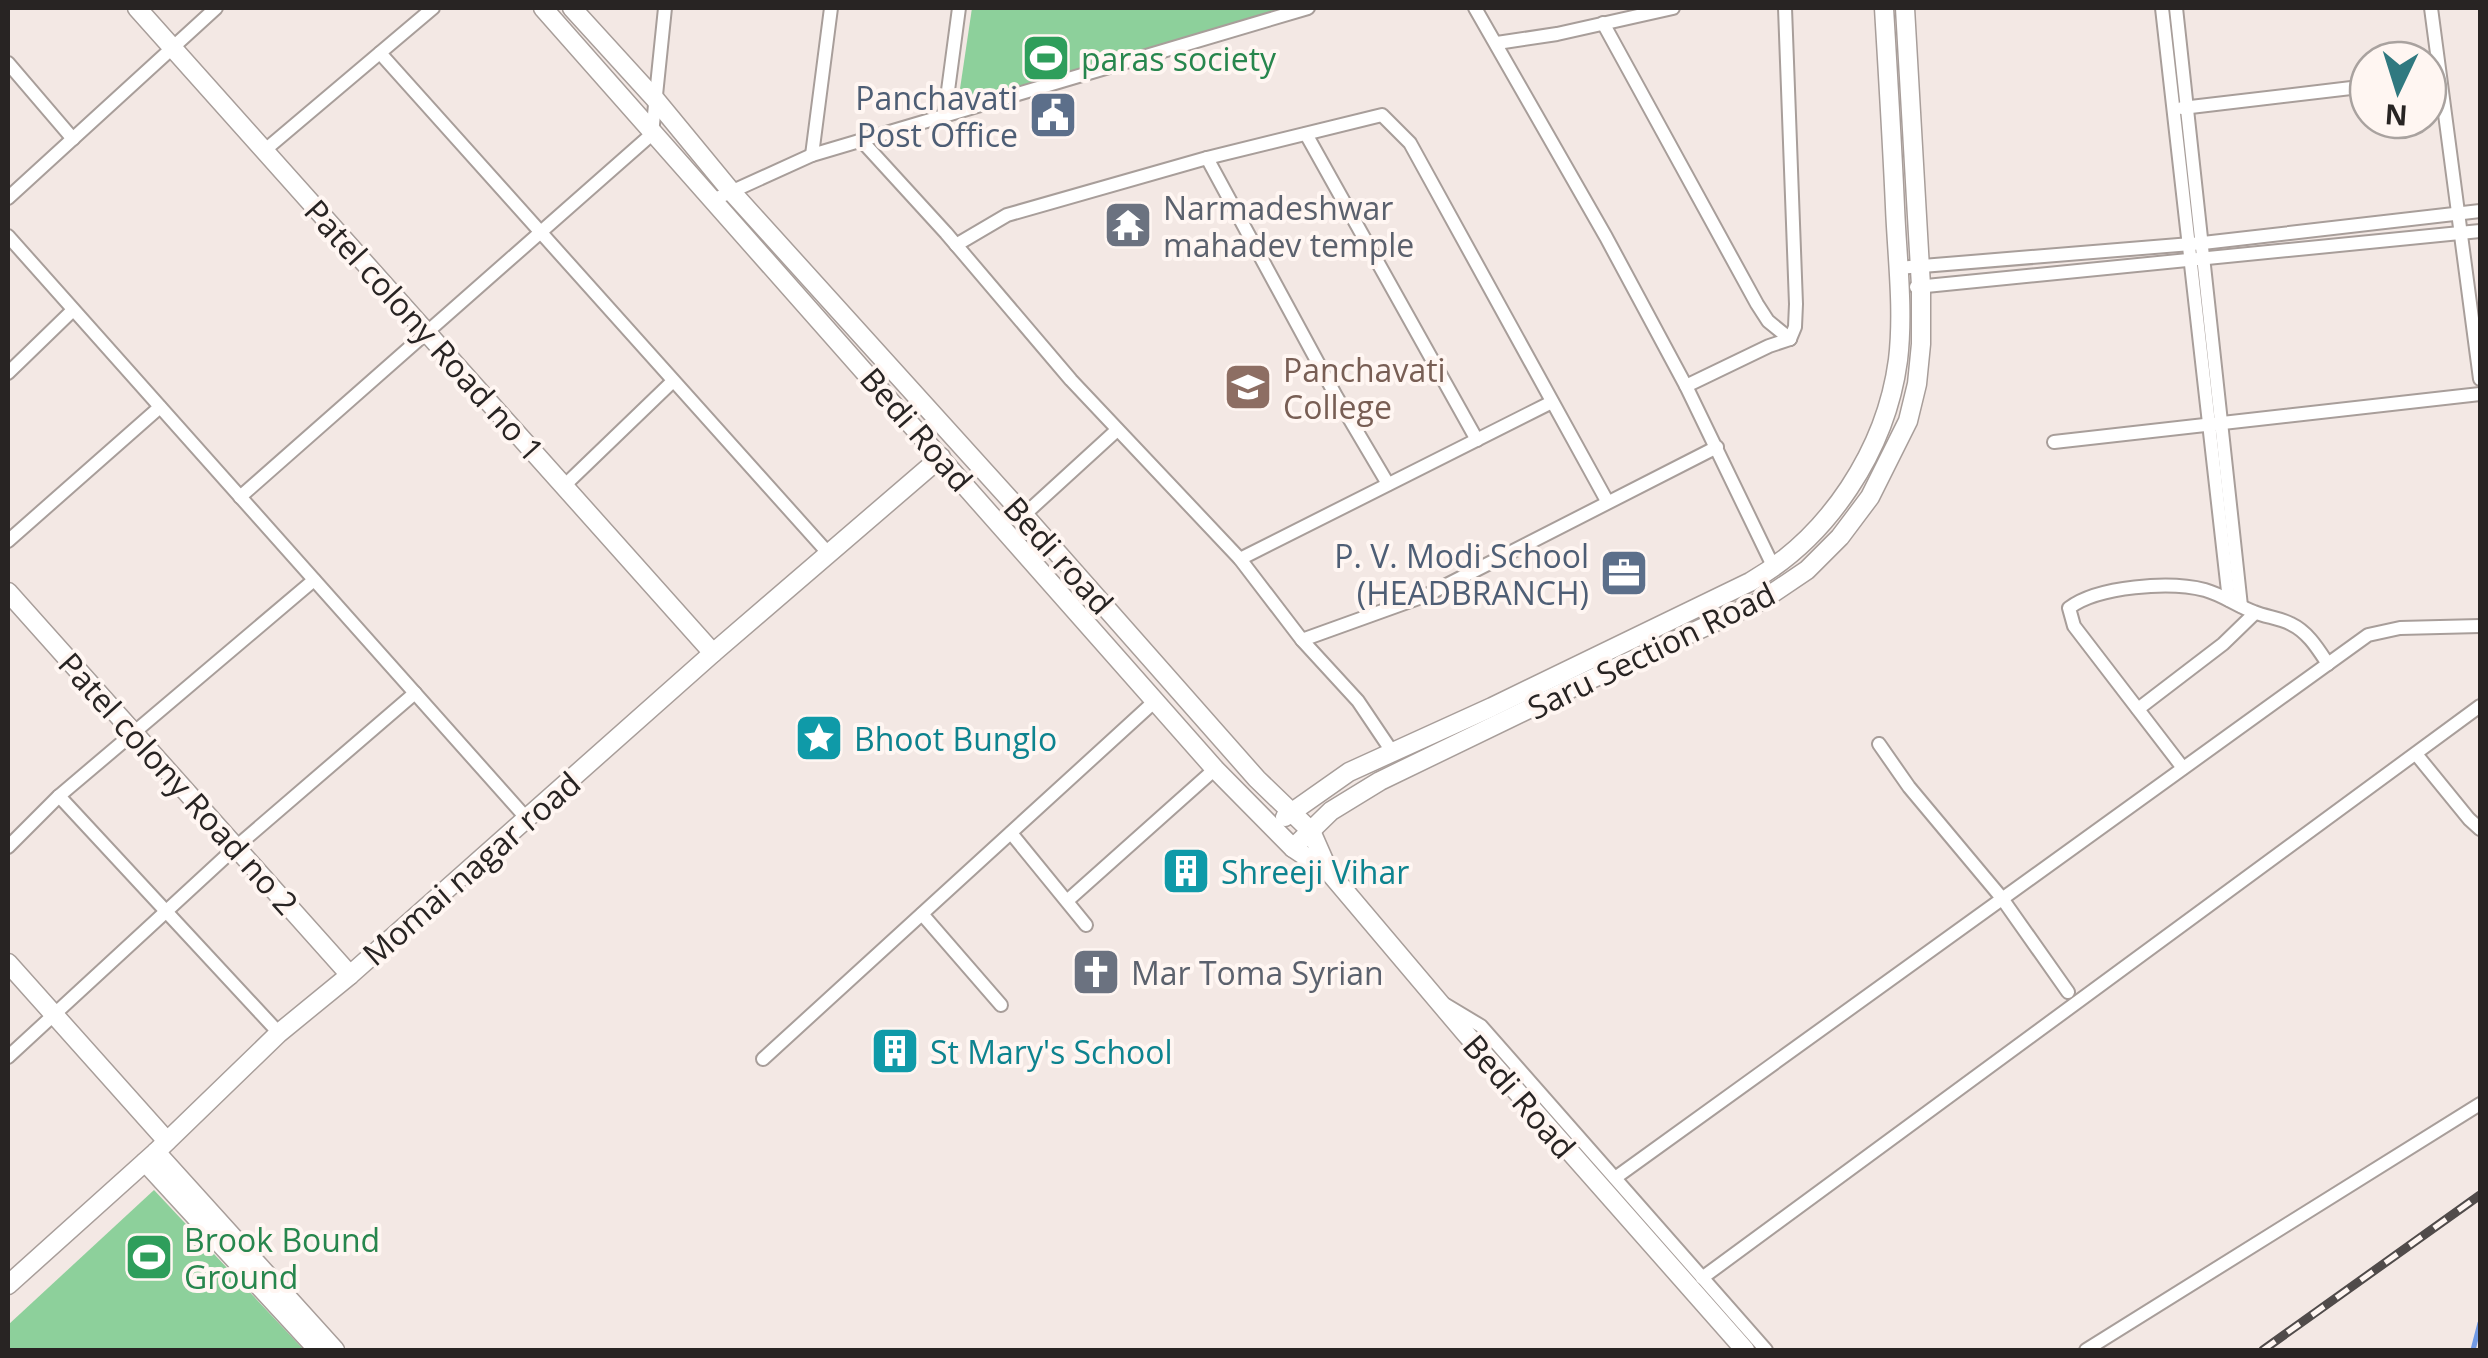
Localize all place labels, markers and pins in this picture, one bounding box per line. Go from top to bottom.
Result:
sports icon: paras society [1020,32,1072,84]
place label: paras society [1081,37,1277,80]
place label: Panchavati Post Office [855,76,1018,156]
public building icon: Panchavati Post Office [1027,89,1079,141]
place label: Narmadeshwar mahadev temple [1163,186,1414,266]
temple icon: Narmadeshwar mahadev temple [1102,199,1154,251]
place label: Panchavati College [1283,348,1446,428]
school or university icon: Panchavati College [1222,361,1274,413]
place label: P. V. Modi School (HEADBRANCH) [1334,534,1589,614]
office icon: P. V. Modi School (HEADBRANCH) [1598,547,1650,599]
place icon: Bhoot Bunglo [793,712,845,764]
place label: Bhoot Bunglo [854,717,1057,760]
building icon: Shreeji Vihar [1160,845,1212,897]
place label: Shreeji Vihar [1221,850,1409,893]
church icon: Mar Toma Syrian [1070,946,1122,998]
place label: Mar Toma Syrian [1131,951,1384,994]
building icon: St Mary's School [869,1025,921,1077]
place label: St Mary's School [930,1030,1173,1073]
place label: Brook Bound Ground [184,1218,380,1298]
sports icon: Brook Bound Ground [123,1231,175,1283]

